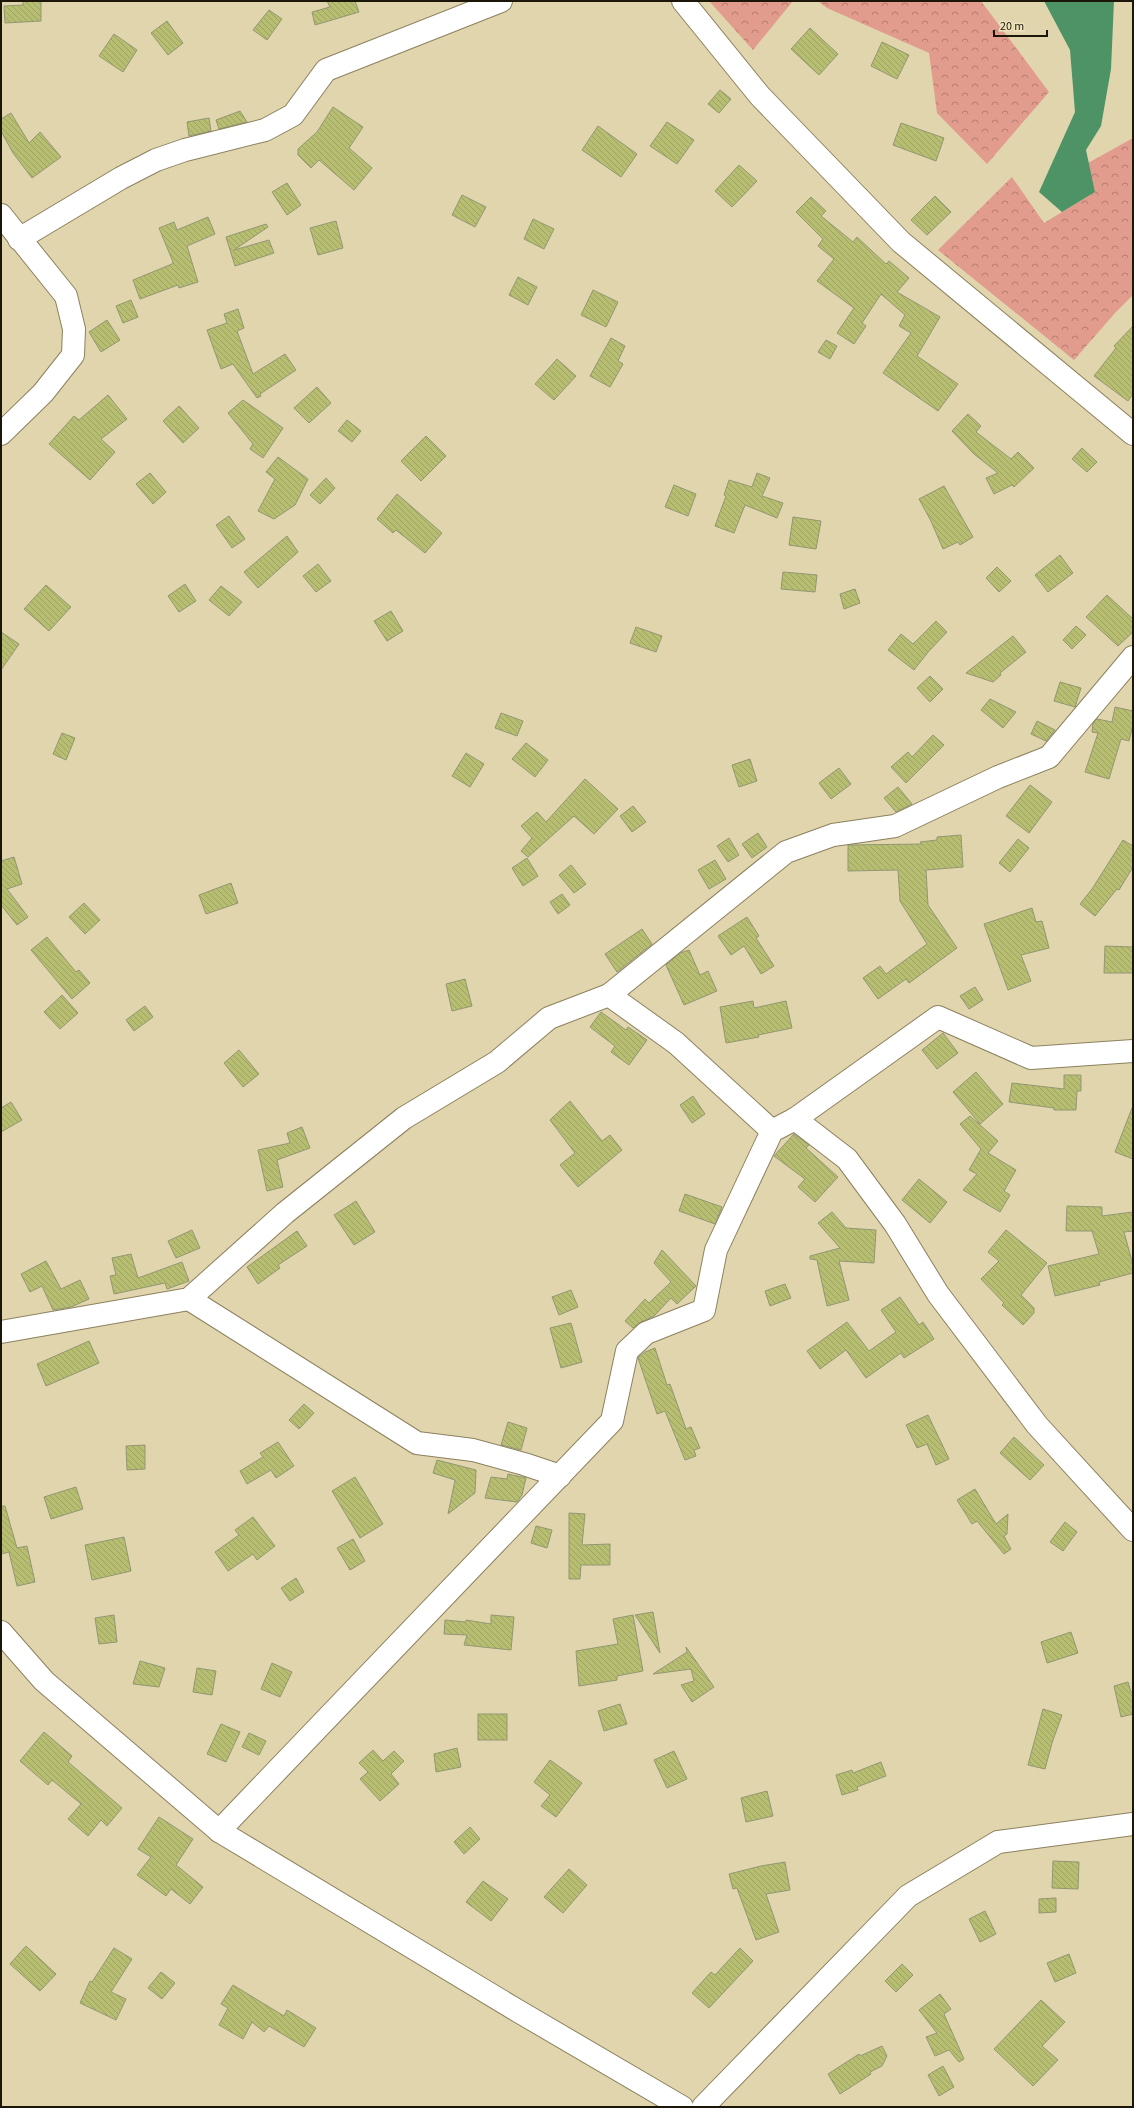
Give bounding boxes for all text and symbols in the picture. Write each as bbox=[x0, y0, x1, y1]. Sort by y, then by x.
scale bar bbox=[994, 12, 1047, 38]
text: 20 m bbox=[1000, 18, 1024, 35]

